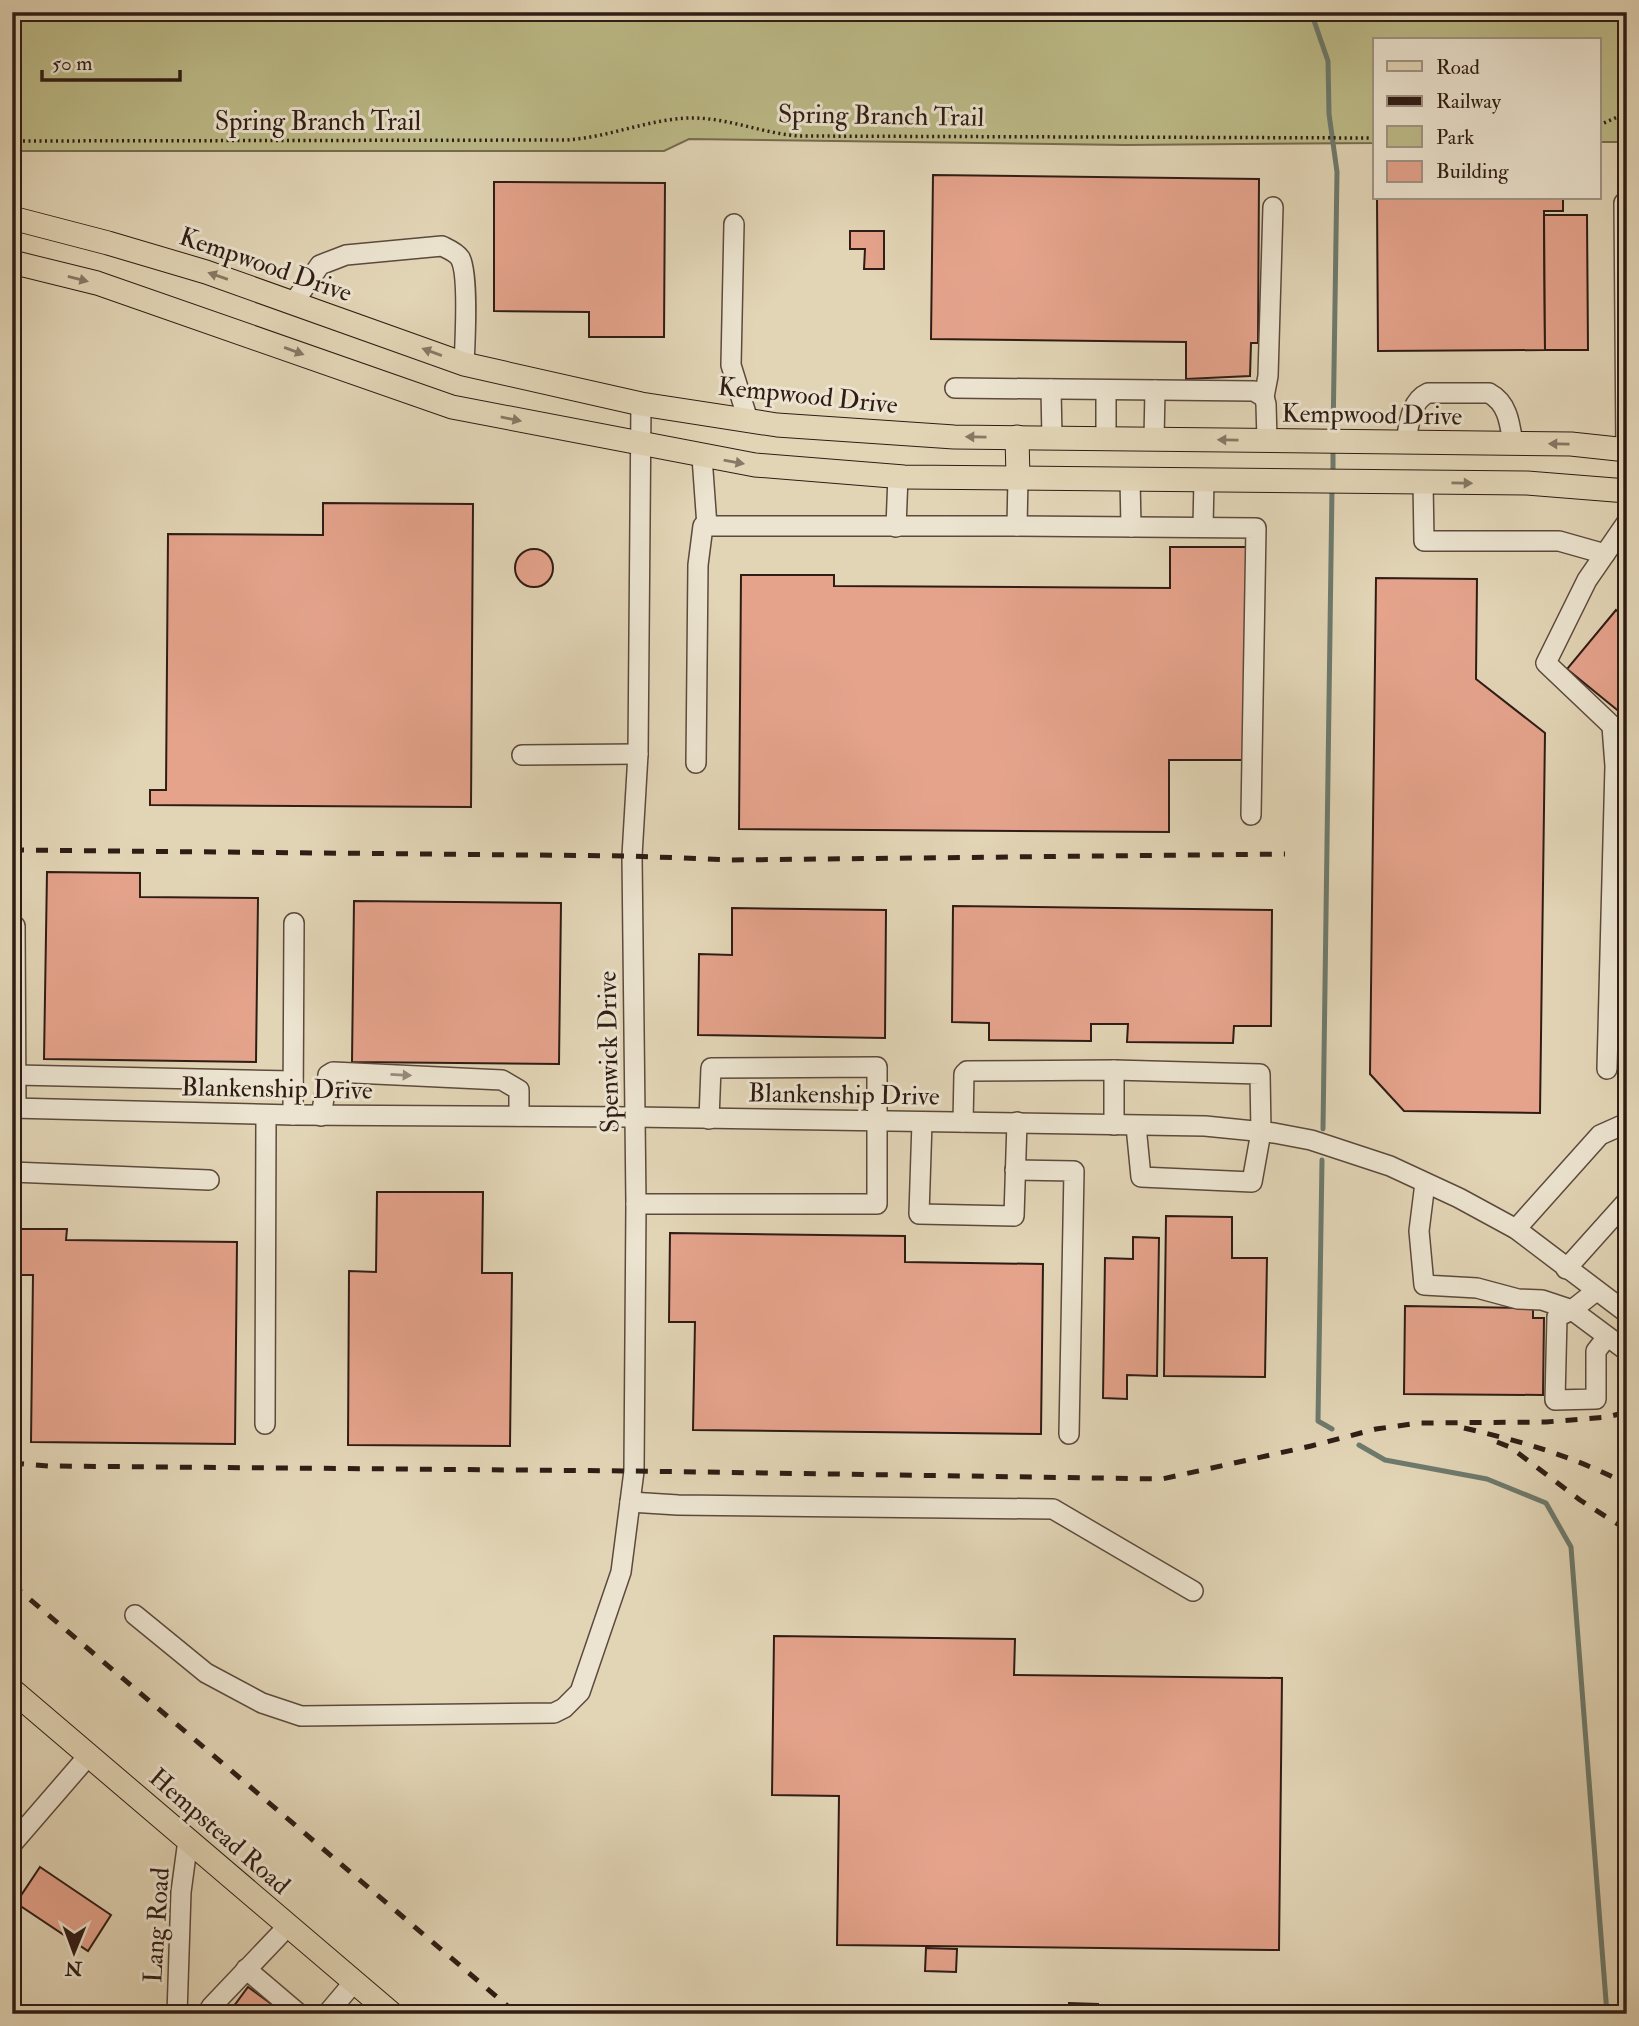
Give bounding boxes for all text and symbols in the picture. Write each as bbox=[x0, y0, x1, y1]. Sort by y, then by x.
scale bar bbox=[42, 38, 180, 82]
legend bbox=[1373, 38, 1600, 200]
text: 50 m bbox=[52, 50, 93, 77]
text: Road bbox=[1436, 54, 1481, 81]
text: Railway bbox=[1436, 88, 1502, 115]
street label: Spring Branch Trail bbox=[777, 98, 985, 135]
street label: Spring Branch Trail bbox=[215, 106, 422, 139]
text: Park bbox=[1436, 124, 1474, 151]
text: Building bbox=[1436, 158, 1509, 185]
street label: Kempwood Drive bbox=[175, 220, 356, 310]
one-way arrow bbox=[207, 270, 228, 281]
one-way arrow bbox=[68, 274, 90, 285]
one-way arrow bbox=[284, 346, 305, 357]
one-way arrow bbox=[421, 346, 442, 357]
street label: Kempwood Drive bbox=[716, 371, 899, 422]
street label: Kempwood Drive bbox=[1281, 397, 1463, 434]
one-way arrow bbox=[500, 414, 522, 425]
one-way arrow bbox=[965, 431, 987, 443]
one-way arrow bbox=[1217, 434, 1239, 446]
one-way arrow bbox=[1548, 438, 1570, 450]
one-way arrow bbox=[723, 457, 745, 468]
one-way arrow bbox=[1452, 477, 1474, 488]
street label: Spenwick Drive bbox=[592, 970, 627, 1133]
one-way arrow bbox=[390, 1070, 412, 1081]
street label: Blankenship Drive bbox=[181, 1071, 373, 1108]
street label: Blankenship Drive bbox=[748, 1077, 940, 1114]
street label: Hempstead Road bbox=[142, 1762, 297, 1903]
street label: Lang Road bbox=[137, 1866, 177, 1984]
north arrow bbox=[38, 1918, 108, 1988]
text: N bbox=[64, 1956, 83, 1980]

